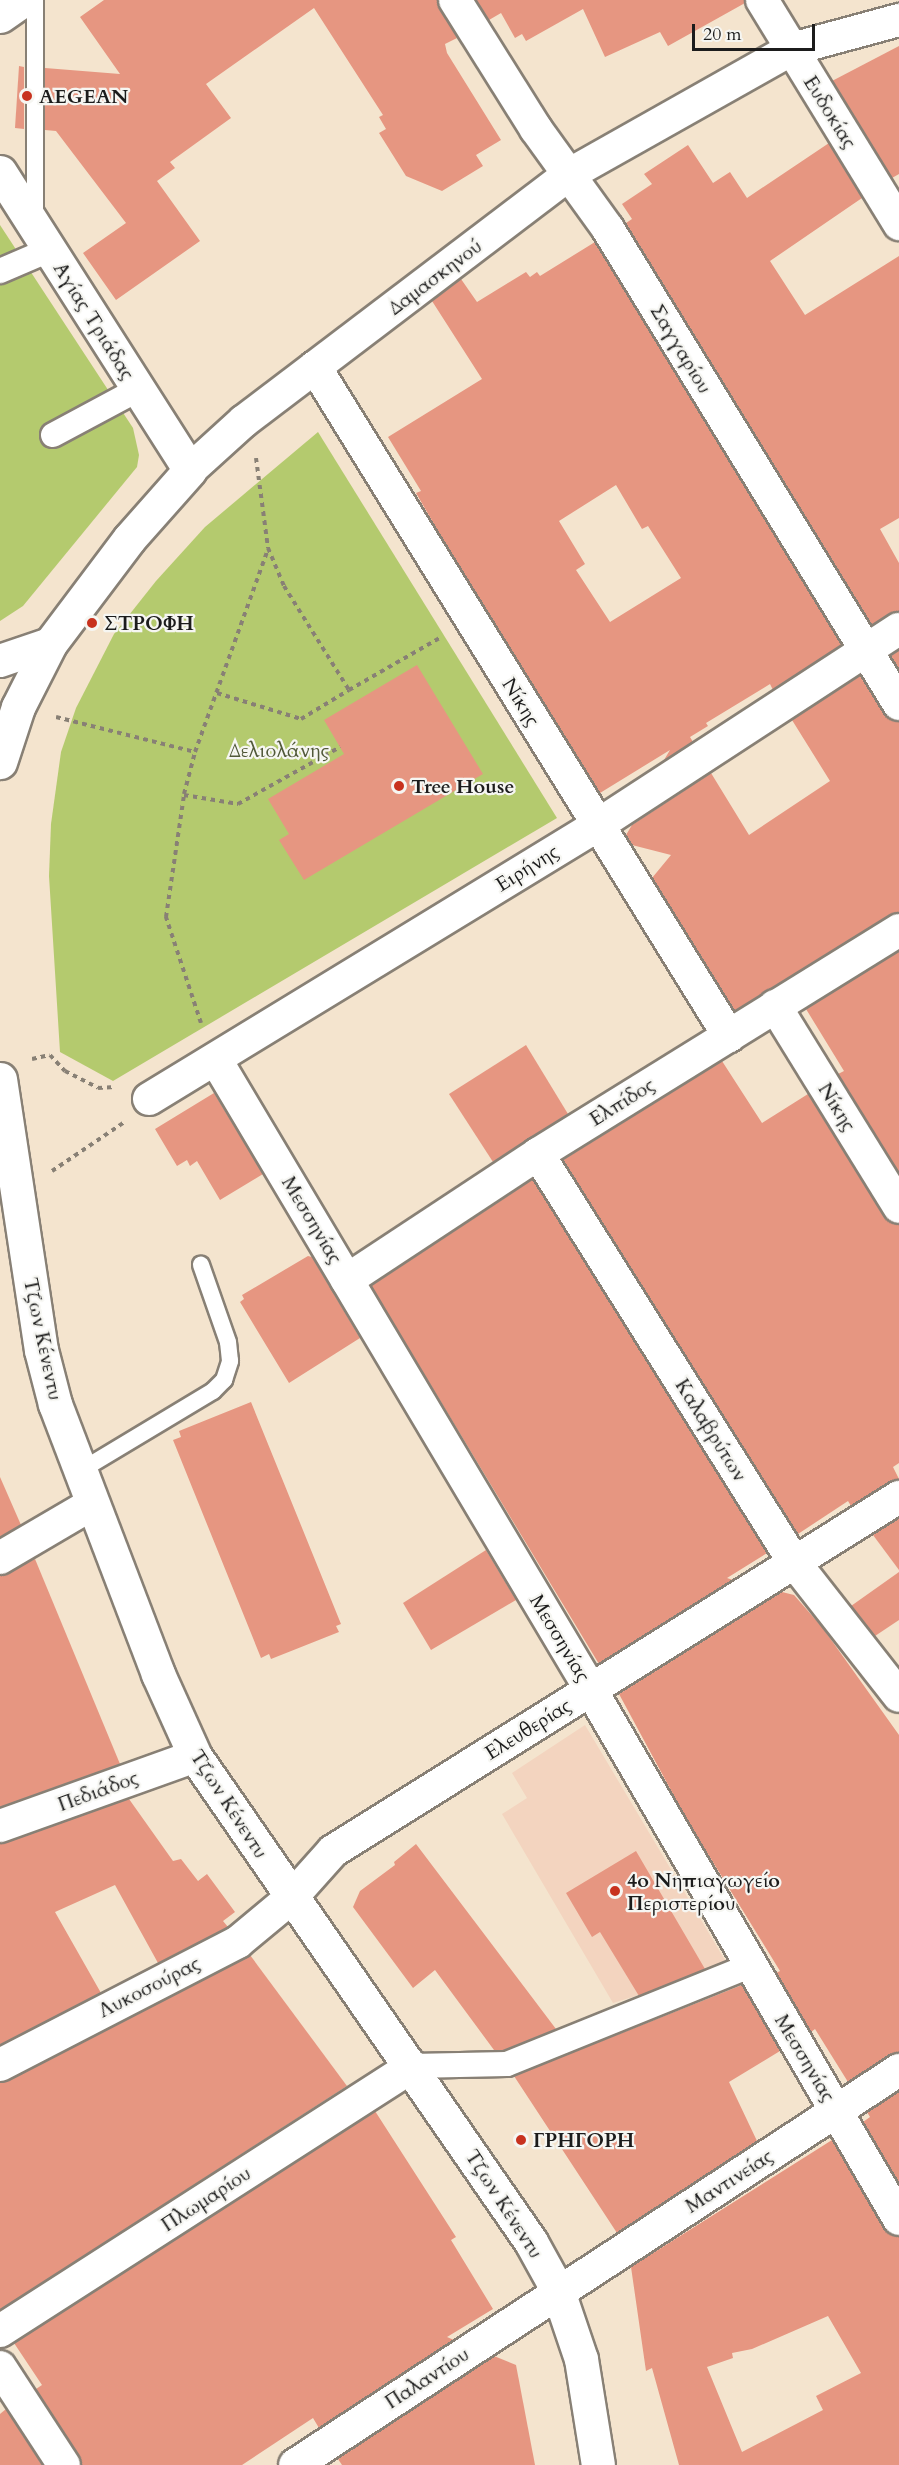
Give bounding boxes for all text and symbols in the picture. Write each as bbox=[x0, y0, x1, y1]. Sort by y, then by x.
scale bar bbox=[695, 12, 818, 50]
text: 20 m bbox=[703, 22, 742, 47]
street label: Ευδοκίας bbox=[798, 71, 862, 153]
place label: AEGEAN bbox=[39, 84, 128, 108]
marker: AEGEAN bbox=[20, 89, 34, 103]
street label: Δαμασκηνού bbox=[383, 234, 487, 320]
street label: Αγίας Τριάδας bbox=[48, 258, 140, 384]
street label: Σαγγαρίου bbox=[645, 300, 717, 398]
place label: ΣΤΡΟΦΗ bbox=[104, 611, 194, 635]
marker: ΣΤΡΟΦΗ bbox=[85, 616, 99, 630]
street label: Νίκης bbox=[497, 673, 545, 731]
park label: Δελιολάνης bbox=[229, 738, 329, 762]
place label: Tree House bbox=[411, 774, 514, 798]
marker: Tree House bbox=[392, 779, 406, 793]
street label: Ειρήνης bbox=[491, 839, 563, 897]
street label: Ελπίδος bbox=[585, 1073, 659, 1131]
street label: Νίκης bbox=[813, 1078, 861, 1136]
street label: Μεσσηνίας bbox=[277, 1172, 347, 1268]
street label: Τζων Κένεντυ bbox=[18, 1276, 68, 1402]
street label: Καλαβρύτων bbox=[670, 1374, 752, 1486]
street label: Μεσσηνίας bbox=[525, 1590, 595, 1686]
street label: Ελευθερίας bbox=[481, 1693, 575, 1765]
street label: Τζων Κένεντυ bbox=[185, 1745, 273, 1863]
street label: Πεδιάδος bbox=[55, 1765, 141, 1817]
place label: 4ο Νηπιαγωγείο Περιστερίου bbox=[627, 1868, 780, 1915]
marker: 4ο Νηπιαγωγείο Περιστερίου bbox=[608, 1884, 622, 1898]
street label: Λυκοσούρας bbox=[94, 1951, 204, 2023]
street label: Μεσσηνίας bbox=[770, 2010, 840, 2106]
place label: ΓΡΗΓΟΡΗ bbox=[533, 2128, 634, 2152]
marker: ΓΡΗΓΟΡΗ bbox=[514, 2133, 528, 2147]
street label: Μαντινείας bbox=[681, 2144, 777, 2218]
street label: Τζων Κένεντυ bbox=[460, 2145, 548, 2263]
street label: Πλωμαρίου bbox=[157, 2161, 255, 2237]
street label: Παλαντίου bbox=[380, 2342, 474, 2414]

